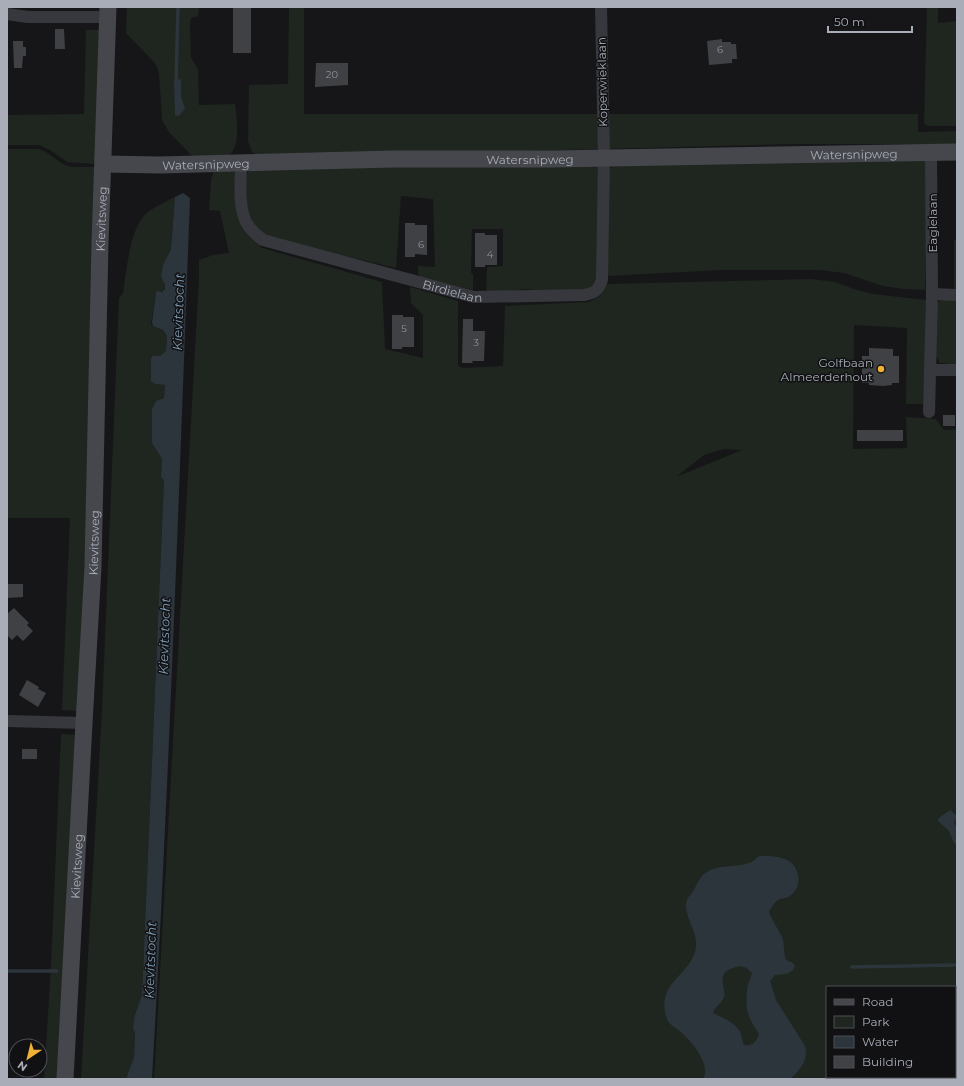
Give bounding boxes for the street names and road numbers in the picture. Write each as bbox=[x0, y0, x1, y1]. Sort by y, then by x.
street label: Koperwieklaan bbox=[594, 37, 610, 127]
street label: Watersnipweg bbox=[810, 146, 898, 162]
street label: Watersnipweg bbox=[486, 151, 574, 167]
street label: Watersnipweg bbox=[162, 155, 250, 172]
street label: Kievitsweg bbox=[92, 186, 109, 252]
street label: Eaglelaan bbox=[925, 193, 940, 253]
street label: Birdielaan bbox=[421, 276, 483, 304]
street label: Kievitsweg bbox=[85, 510, 102, 576]
street label: Kievitsweg bbox=[67, 833, 86, 899]

